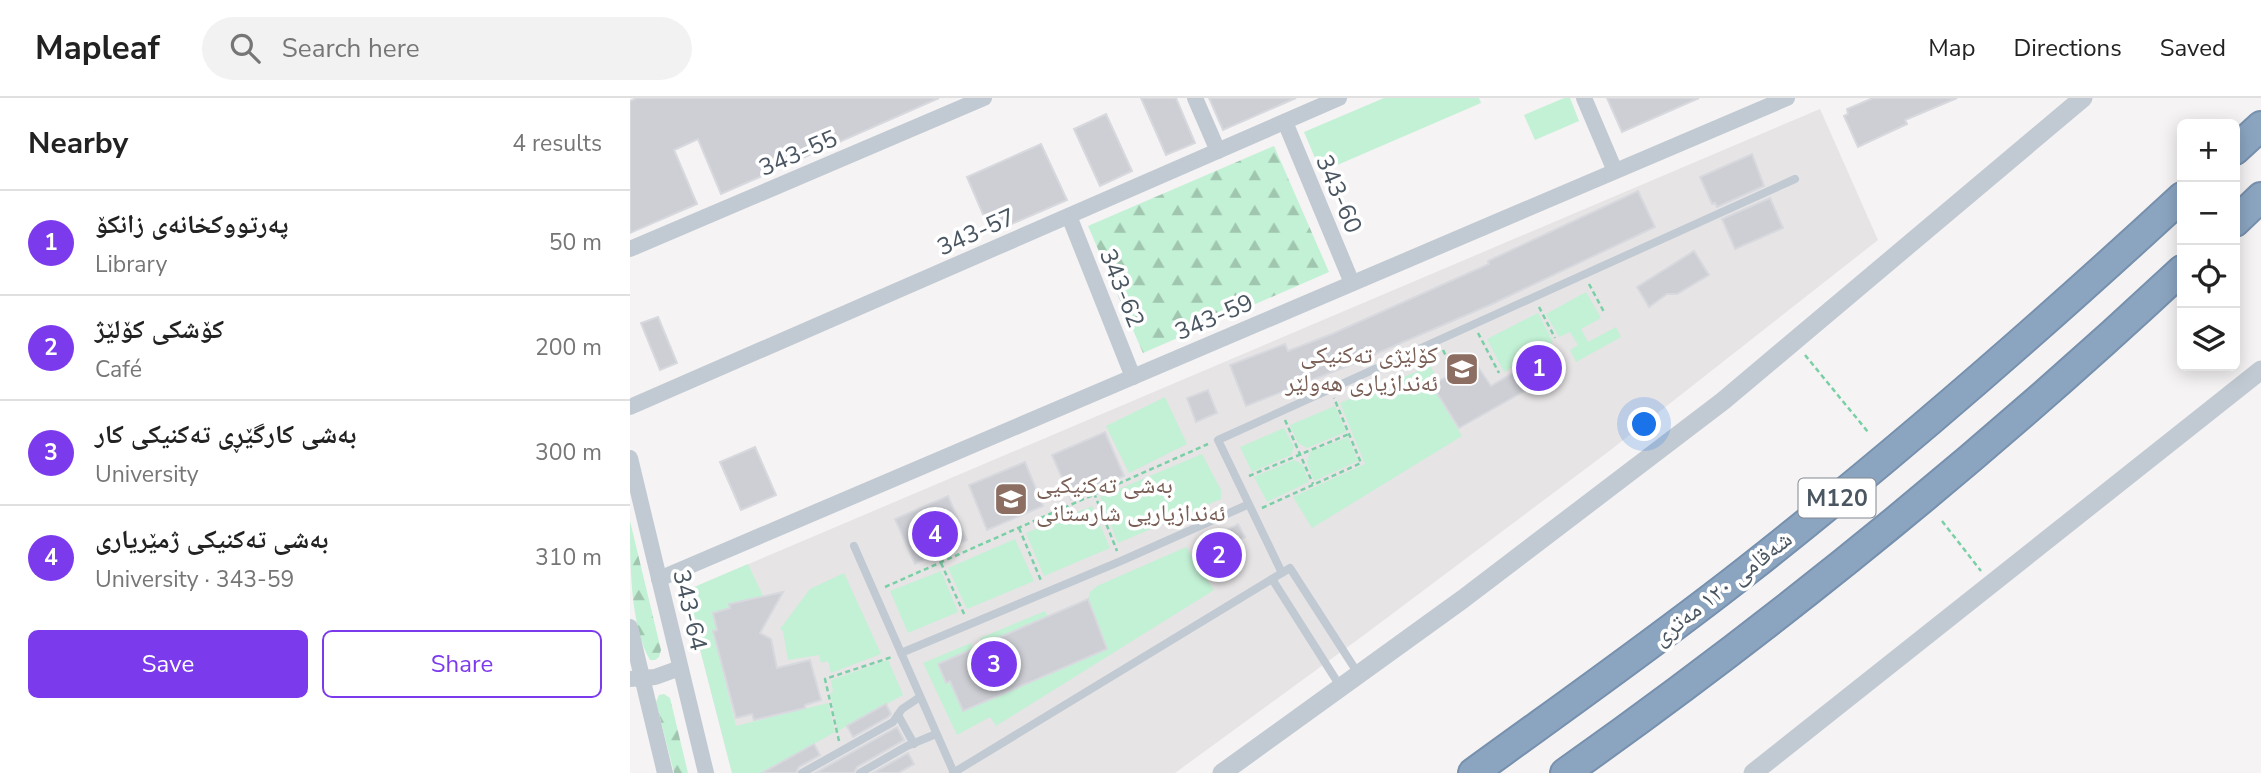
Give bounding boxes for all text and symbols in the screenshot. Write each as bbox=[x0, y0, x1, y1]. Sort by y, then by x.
search box bbox=[202, 17, 692, 80]
text: Mapleaf bbox=[35, 26, 160, 71]
icon: search bbox=[226, 29, 264, 67]
text: Search here bbox=[282, 31, 420, 66]
text: Map bbox=[1928, 32, 1975, 64]
text: Directions bbox=[2013, 32, 2122, 64]
text: Saved bbox=[2160, 32, 2226, 64]
map controls bbox=[2177, 119, 2240, 371]
button: + bbox=[2177, 119, 2240, 182]
street label: 343-55 bbox=[754, 122, 842, 184]
text: Nearby bbox=[28, 123, 128, 164]
text: 4 results bbox=[512, 128, 602, 159]
street label: 343-60 bbox=[1308, 150, 1370, 238]
button: − bbox=[2177, 182, 2240, 245]
street label: 343-57 bbox=[932, 201, 1020, 263]
text: پەرتووکخانەی زانکۆ bbox=[95, 207, 288, 242]
text: 1 bbox=[44, 227, 58, 258]
text: 50 m bbox=[549, 227, 602, 258]
street label: 343-62 bbox=[1092, 244, 1152, 332]
button: locate bbox=[2177, 245, 2240, 308]
text: Library bbox=[95, 249, 167, 280]
street label: 343-59 bbox=[1170, 286, 1258, 348]
button: layers bbox=[2177, 308, 2240, 371]
text: کۆشکی کۆلێژ bbox=[95, 312, 224, 347]
text: 2 bbox=[44, 332, 58, 363]
text: 200 m bbox=[535, 332, 602, 363]
place label: کۆلێژی تەکنیکی ئەندازیاری هەولێر bbox=[1284, 339, 1438, 399]
pin: 1 bbox=[1516, 342, 1562, 394]
school or university icon: کۆلێژی تەکنیکی ئەندازیاری هەولێر bbox=[1443, 350, 1481, 388]
text: Café bbox=[95, 354, 142, 385]
your location bbox=[1627, 407, 1661, 441]
text: بەشی کارگێڕی تەکنیکی کار bbox=[95, 417, 356, 452]
text: 3 bbox=[44, 437, 58, 468]
text: 300 m bbox=[535, 437, 602, 468]
text: University bbox=[95, 459, 199, 490]
place label: بەشی تەکنیکیی ئەندازیاریی شارستانی bbox=[1036, 469, 1226, 529]
road number: M120 bbox=[1798, 478, 1876, 518]
school or university icon: بەشی تەکنیکیی ئەندازیاریی شارستانی bbox=[992, 480, 1030, 518]
pin: 4 bbox=[912, 508, 958, 560]
text: بەشی تەکنیکی ژمێریاری bbox=[95, 522, 329, 557]
street label: شەقامی ١٢٠ مەتری bbox=[1645, 523, 1799, 653]
pin: 2 bbox=[1196, 529, 1242, 581]
text: 4 bbox=[44, 542, 58, 573]
text: 310 m bbox=[535, 542, 602, 573]
text: University · 343-59 bbox=[95, 564, 294, 595]
street label: 343-64 bbox=[665, 566, 715, 654]
button: Save bbox=[28, 630, 308, 698]
button: Share bbox=[322, 630, 602, 698]
pin: 3 bbox=[971, 638, 1017, 690]

